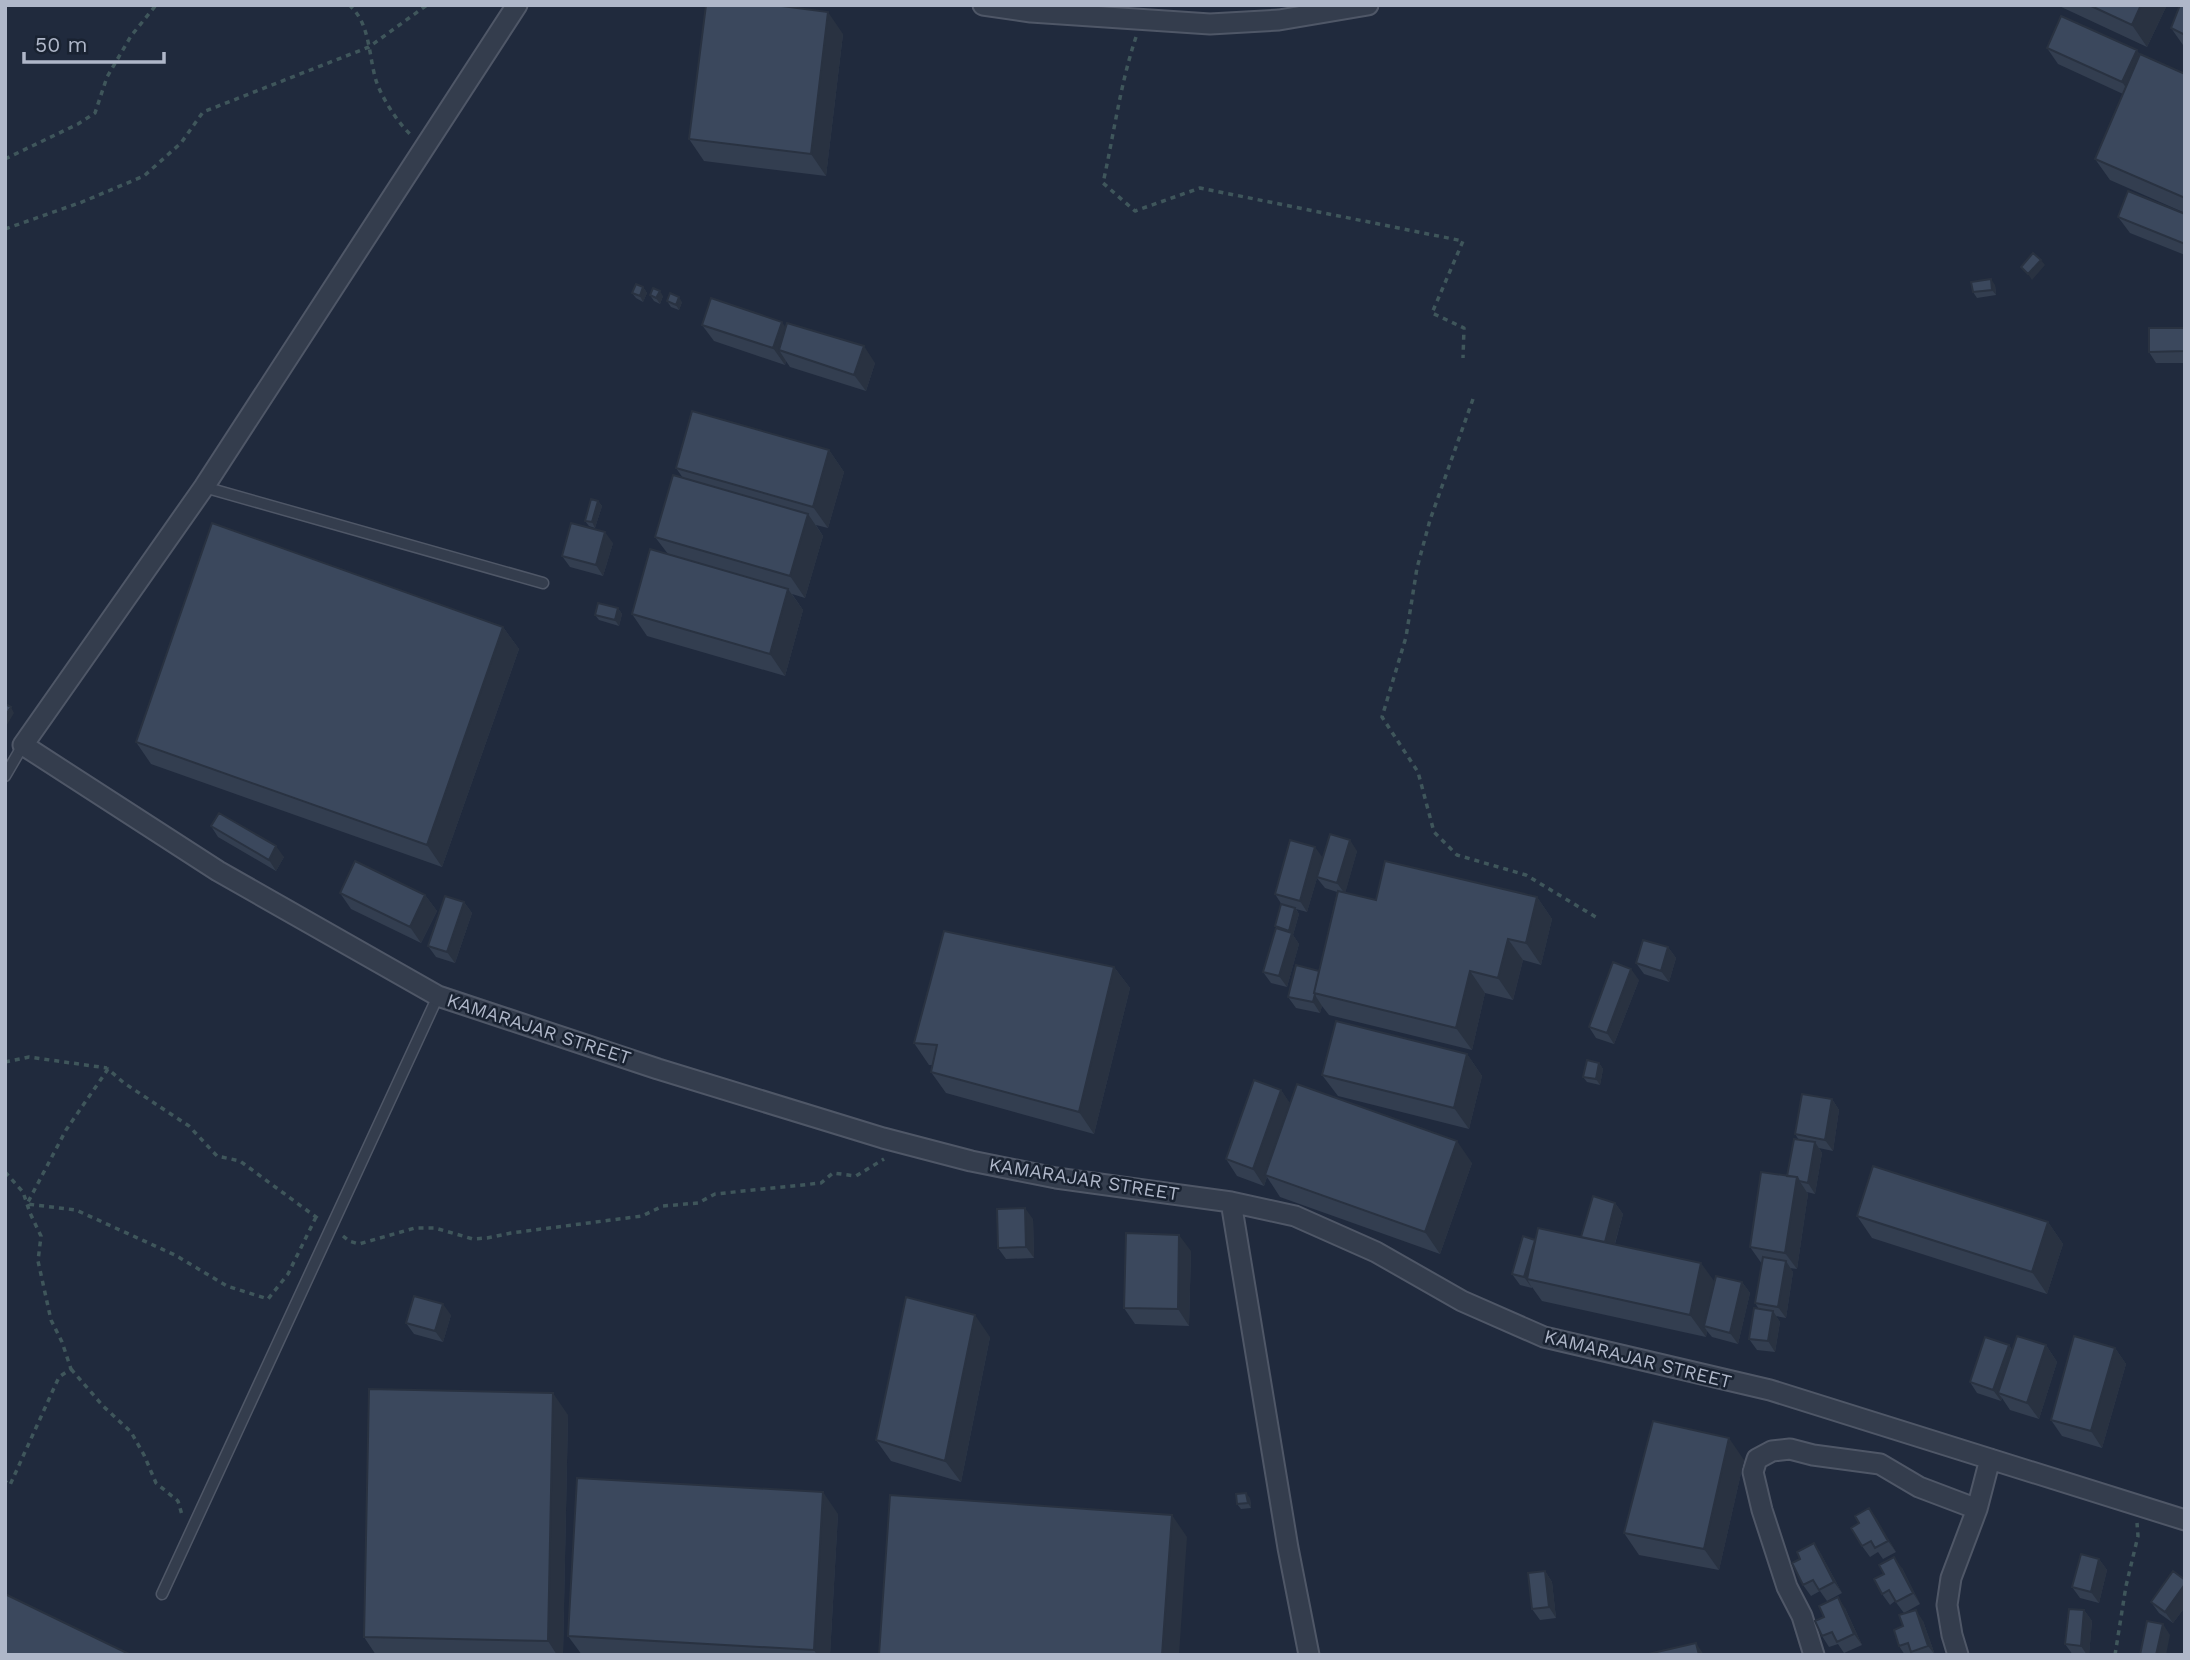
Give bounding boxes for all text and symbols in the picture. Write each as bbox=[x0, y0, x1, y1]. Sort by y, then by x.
scale bar bbox=[24, 21, 164, 65]
text: 50 m bbox=[35, 32, 87, 57]
street label: KAMARAJAR STREET bbox=[444, 988, 634, 1070]
street label: KAMARAJAR STREET bbox=[987, 1153, 1181, 1205]
street label: KAMARAJAR STREET bbox=[1542, 1325, 1734, 1393]

